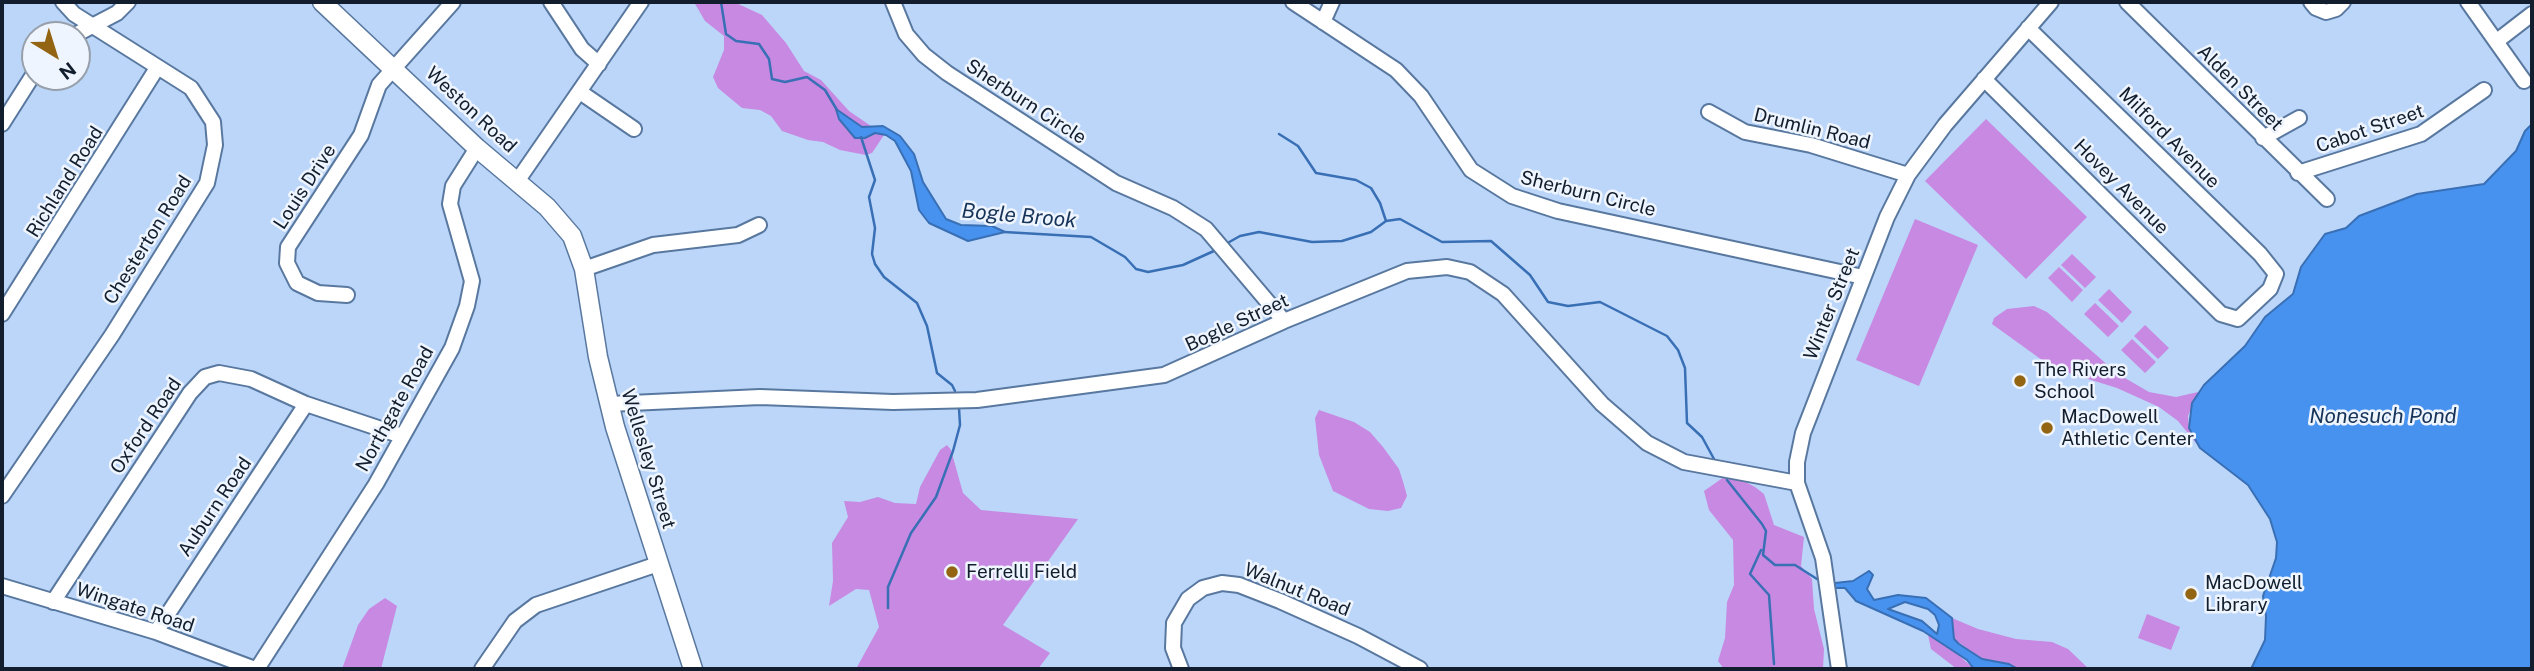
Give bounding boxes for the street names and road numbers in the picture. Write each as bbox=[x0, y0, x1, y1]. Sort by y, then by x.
street label: Alden Street bbox=[2192, 40, 2288, 136]
street label: Sherburn Circle bbox=[962, 55, 1090, 149]
street label: Weston Road bbox=[421, 62, 521, 158]
street label: Milford Avenue bbox=[2114, 83, 2224, 193]
street label: Cabot Street bbox=[2313, 100, 2427, 158]
street label: Drumlin Road bbox=[1751, 104, 1873, 154]
street label: Richland Road bbox=[22, 122, 108, 242]
street label: Hovey Avenue bbox=[2069, 135, 2173, 239]
street label: Louis Drive bbox=[269, 140, 341, 234]
street label: Sherburn Circle bbox=[1518, 166, 1658, 222]
street label: Chesterton Road bbox=[99, 171, 197, 309]
street label: Winter Street bbox=[1799, 245, 1865, 363]
street label: Bogle Street bbox=[1182, 289, 1292, 357]
street label: Northgate Road bbox=[351, 342, 439, 476]
street label: Oxford Road bbox=[106, 374, 186, 478]
street label: Wellesley Street bbox=[616, 386, 680, 532]
street label: Auburn Road bbox=[173, 453, 257, 561]
street label: Walnut Road bbox=[1241, 558, 1353, 622]
street label: Wingate Road bbox=[73, 578, 197, 638]

